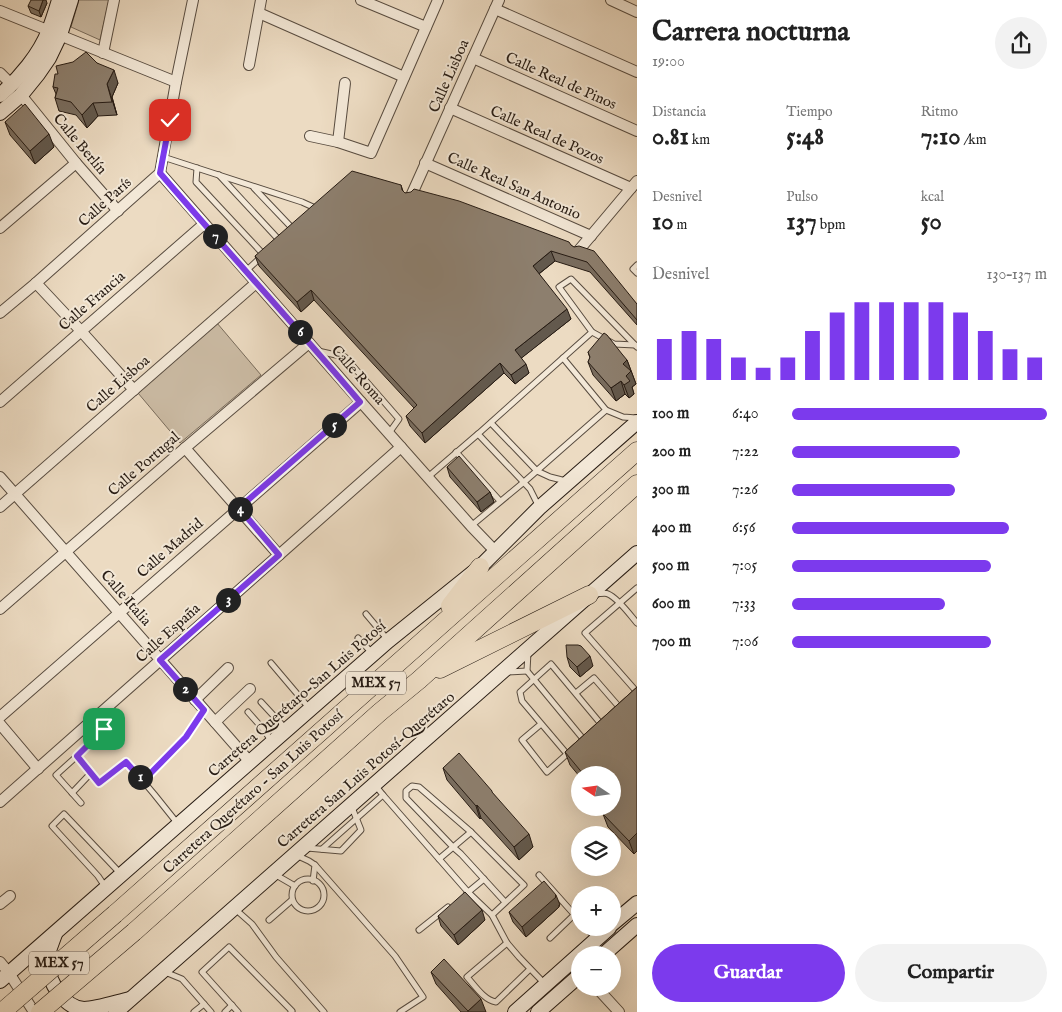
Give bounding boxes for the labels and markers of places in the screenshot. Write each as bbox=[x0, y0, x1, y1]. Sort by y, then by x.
pin bbox=[149, 99, 191, 141]
pin: 7 bbox=[202, 224, 228, 248]
pin: 6 bbox=[288, 320, 312, 344]
pin: 5 bbox=[322, 412, 346, 438]
pin: 4 bbox=[228, 496, 252, 522]
pin: 3 bbox=[216, 588, 240, 612]
pin: 2 bbox=[172, 676, 198, 702]
pin bbox=[83, 708, 125, 750]
pin: 1 bbox=[128, 764, 152, 790]

